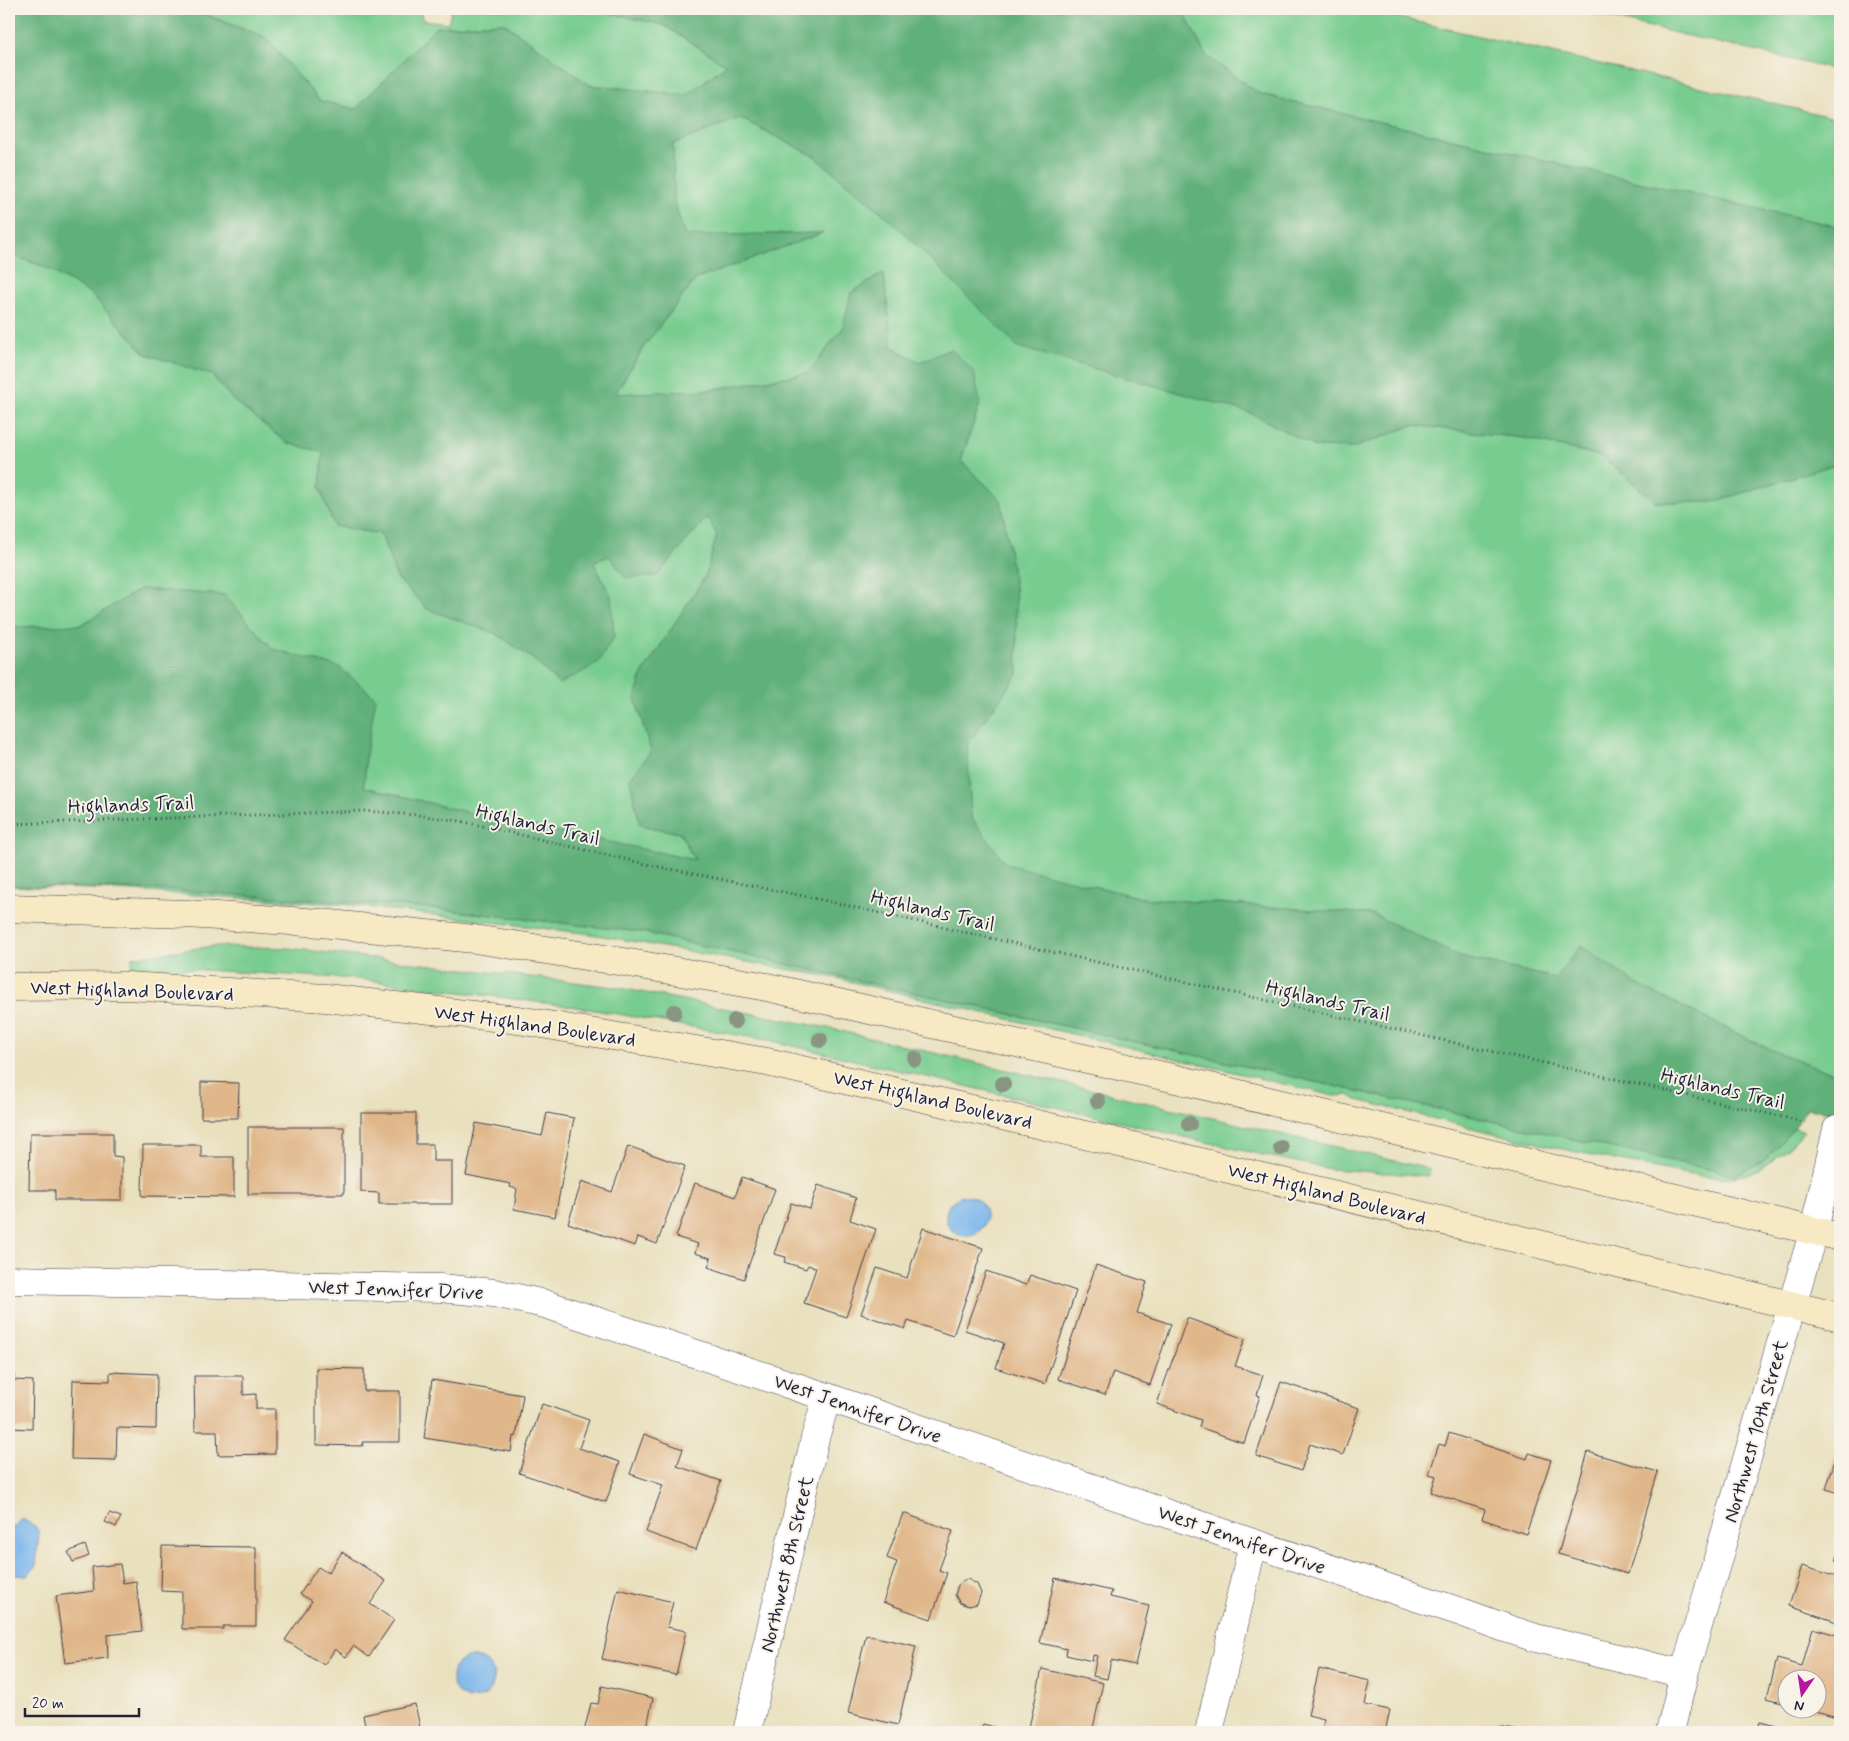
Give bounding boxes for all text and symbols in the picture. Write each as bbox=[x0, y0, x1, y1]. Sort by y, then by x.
street label: Highlands Trail bbox=[67, 790, 195, 823]
street label: Highlands Trail bbox=[472, 798, 602, 855]
street label: Highlands Trail bbox=[867, 884, 997, 941]
street label: West Highland Boulevard bbox=[30, 974, 234, 1011]
street label: Highlands Trail bbox=[1262, 974, 1392, 1031]
street label: West Highland Boulevard bbox=[432, 999, 637, 1056]
street label: Highlands Trail bbox=[1657, 1062, 1787, 1119]
street label: West Highland Boulevard bbox=[830, 1064, 1035, 1138]
street label: West Highland Boulevard bbox=[1224, 1157, 1429, 1234]
street label: West Jennifer Drive bbox=[308, 1274, 484, 1307]
street label: Northwest 10th Street bbox=[1717, 1337, 1796, 1526]
street label: West Jennifer Drive bbox=[770, 1368, 945, 1451]
street label: Northwest 8th Street bbox=[754, 1473, 821, 1655]
street label: West Jennifer Drive bbox=[1154, 1499, 1329, 1582]
north arrow bbox=[1776, 1668, 1826, 1718]
scale bar bbox=[25, 1686, 139, 1718]
text: 20 m bbox=[32, 1694, 64, 1714]
text: N bbox=[1793, 1696, 1806, 1716]

